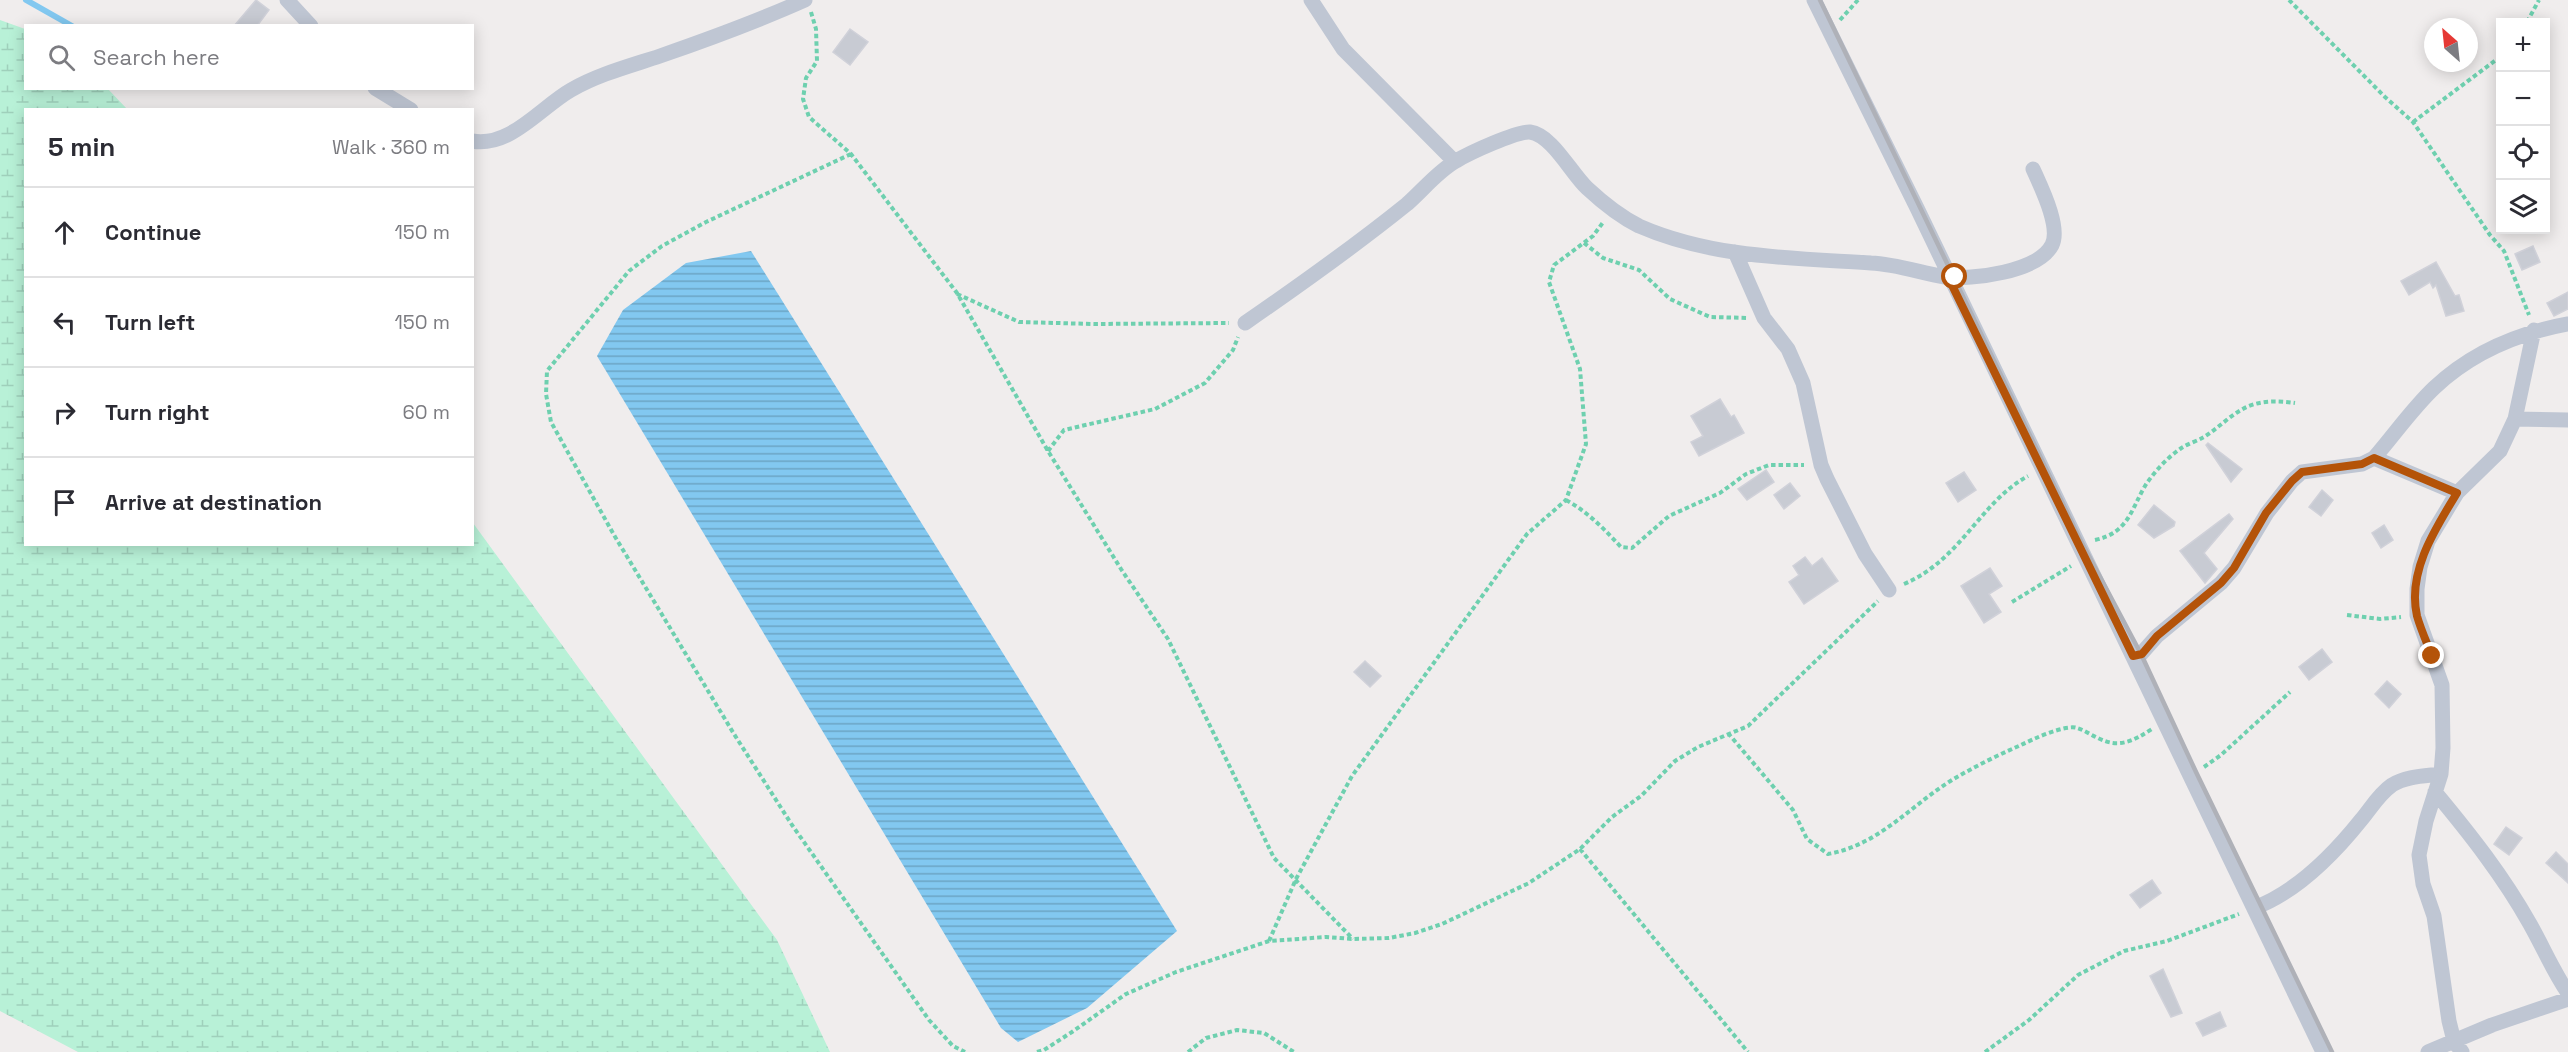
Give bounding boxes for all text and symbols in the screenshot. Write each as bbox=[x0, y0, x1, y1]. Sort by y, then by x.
north arrow bbox=[2424, 18, 2478, 72]
map controls bbox=[2496, 18, 2550, 234]
button: + bbox=[2496, 18, 2550, 72]
search box bbox=[24, 24, 474, 90]
icon: search bbox=[45, 41, 78, 74]
text: Search here bbox=[93, 43, 220, 71]
button: − bbox=[2496, 72, 2550, 126]
button: locate bbox=[2496, 126, 2550, 180]
text: 5 min bbox=[48, 130, 115, 164]
text: Walk · 360 m bbox=[332, 134, 450, 160]
button: layers bbox=[2496, 180, 2550, 234]
icon: ahead bbox=[48, 216, 81, 249]
text: Continue bbox=[105, 218, 201, 246]
text: 150 m bbox=[395, 219, 450, 245]
route start bbox=[1941, 263, 1967, 289]
icon: left bbox=[48, 306, 81, 339]
text: Turn left bbox=[105, 308, 195, 336]
text: 150 m bbox=[395, 309, 450, 335]
icon: right bbox=[48, 396, 81, 429]
text: Turn right bbox=[105, 398, 210, 426]
text: 60 m bbox=[403, 399, 450, 425]
icon: arrive bbox=[48, 486, 81, 519]
text: Arrive at destination bbox=[105, 488, 322, 516]
route end bbox=[2418, 642, 2444, 668]

